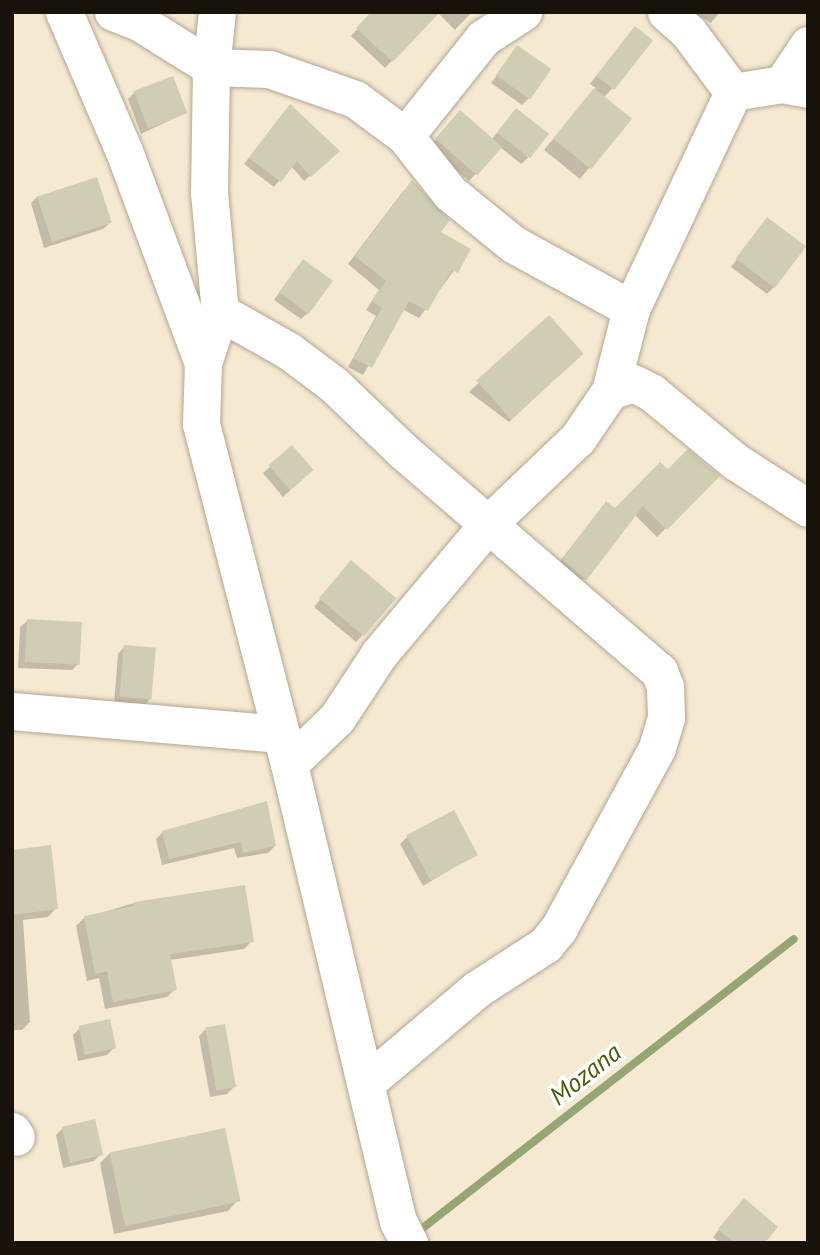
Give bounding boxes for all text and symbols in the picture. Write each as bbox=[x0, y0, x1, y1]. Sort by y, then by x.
water label: Mozana bbox=[543, 1036, 627, 1112]

